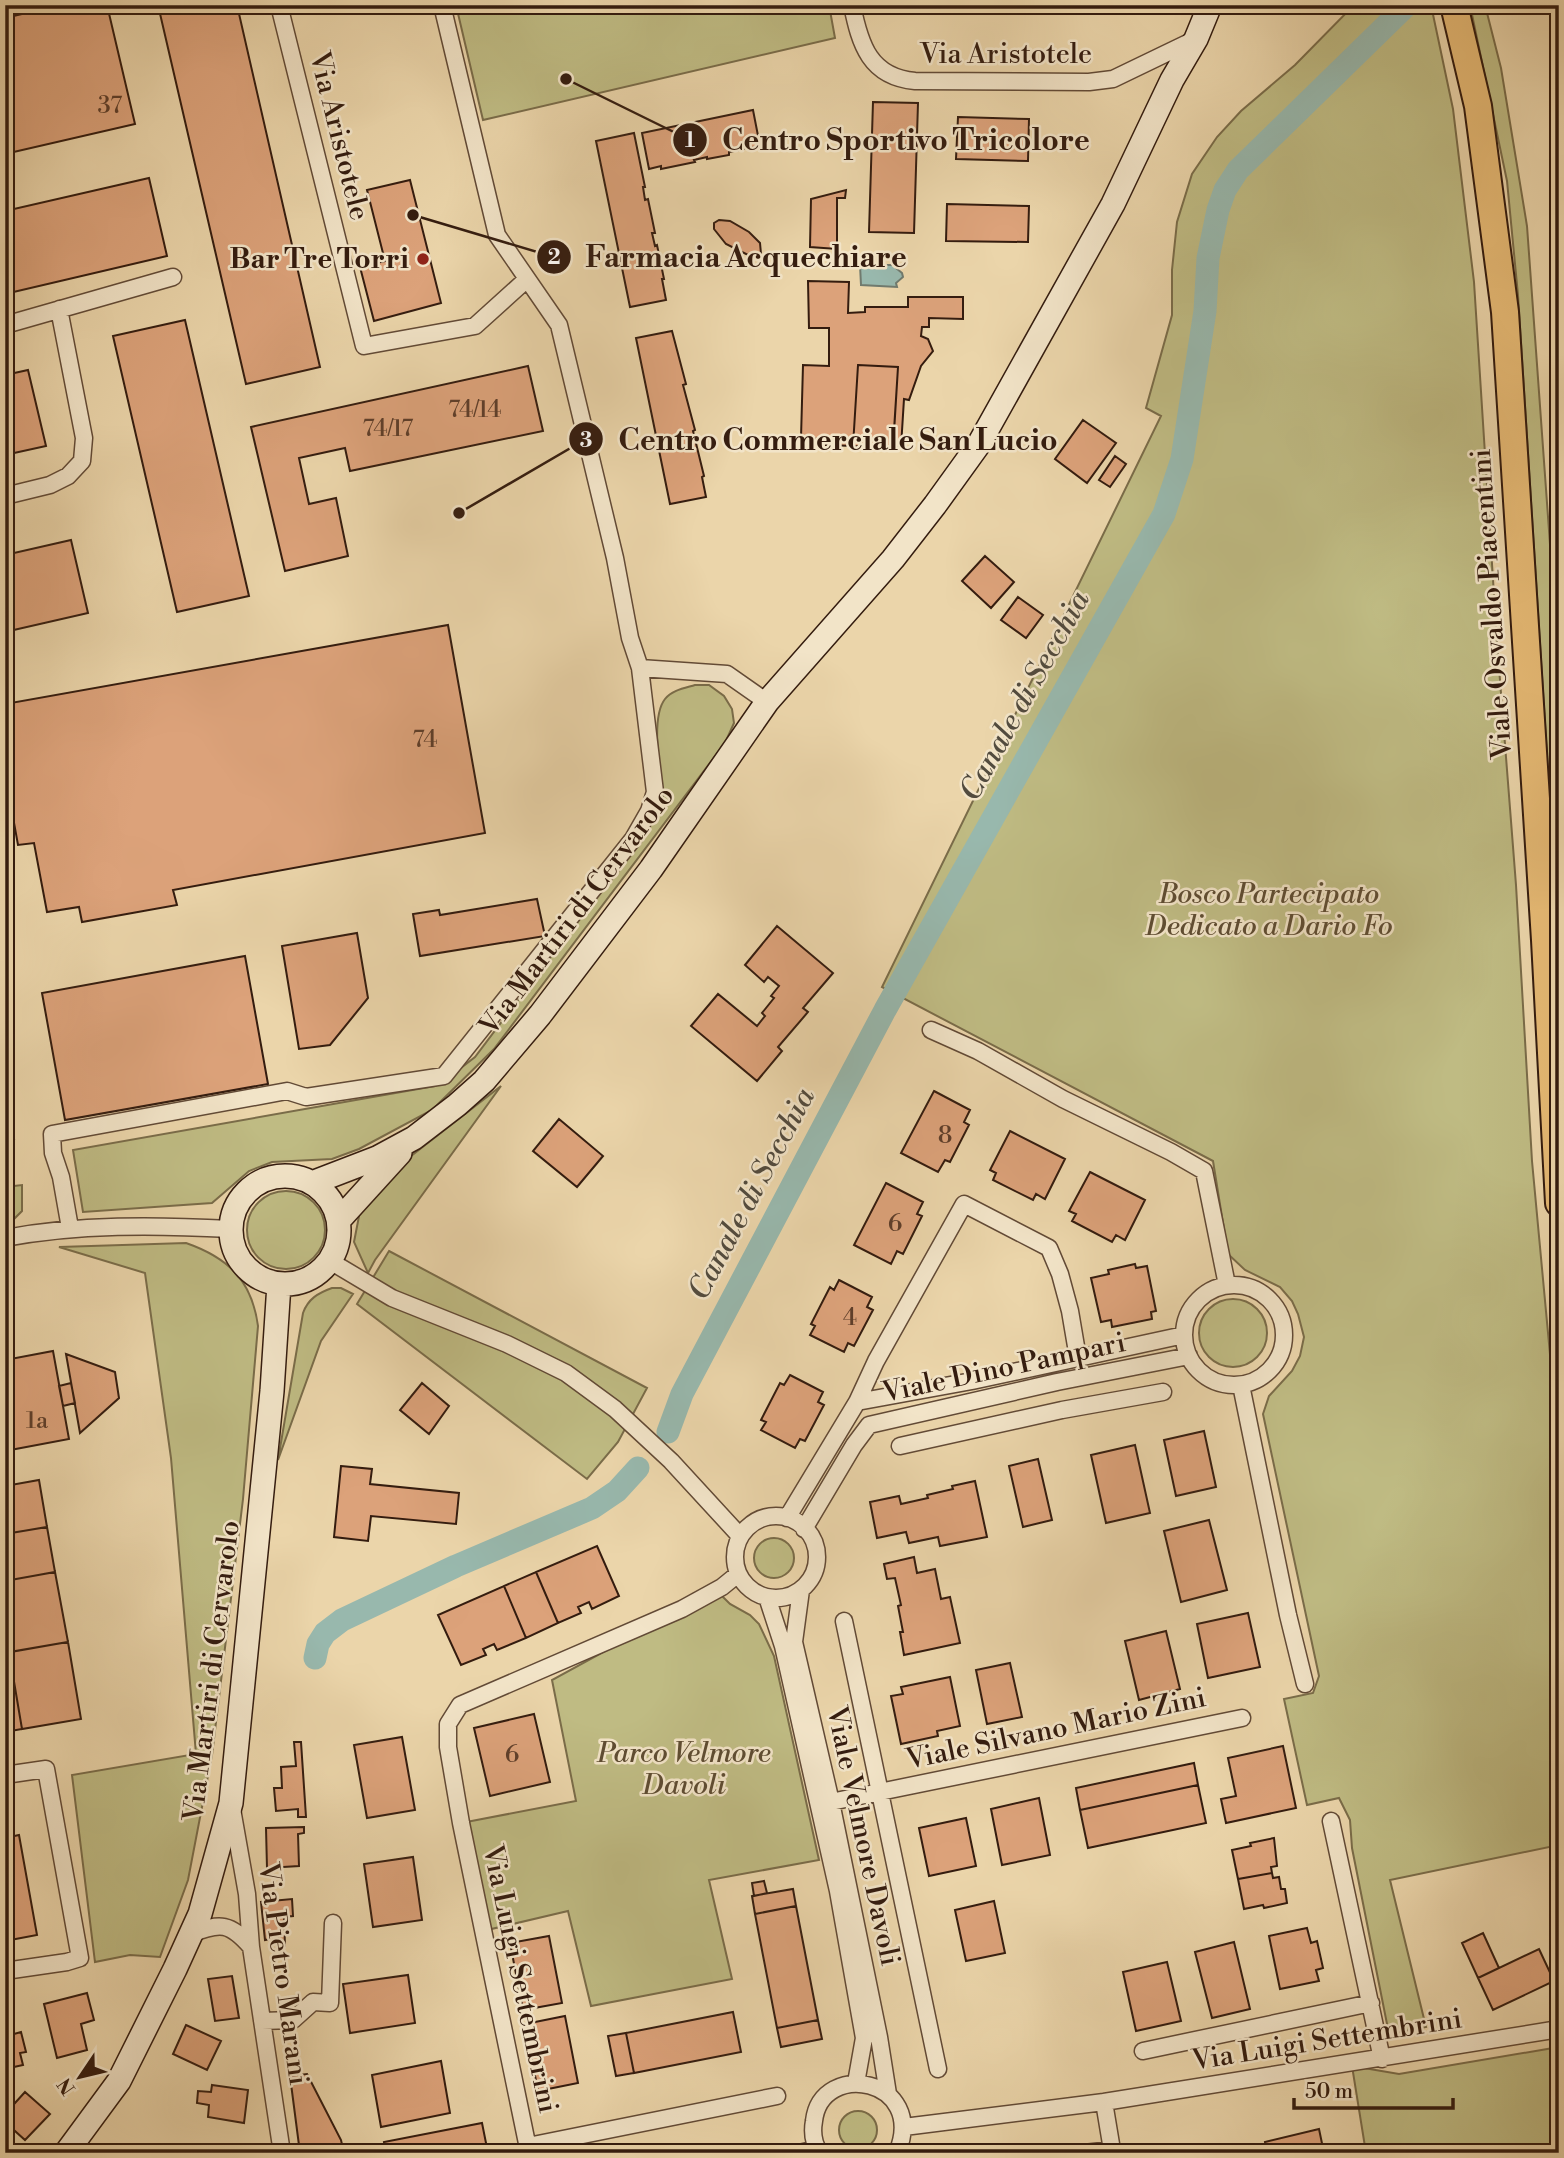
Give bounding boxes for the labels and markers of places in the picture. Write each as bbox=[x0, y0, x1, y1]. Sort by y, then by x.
callout: Centro Sportivo Tricolore bbox=[673, 114, 1104, 165]
callout: Farmacia Acquechiare bbox=[536, 231, 921, 282]
place label: Bar Tre Torri bbox=[230, 242, 409, 277]
marker: Bar Tre Torri bbox=[415, 251, 431, 267]
callout: Centro Commerciale San Lucio bbox=[569, 414, 1071, 465]

